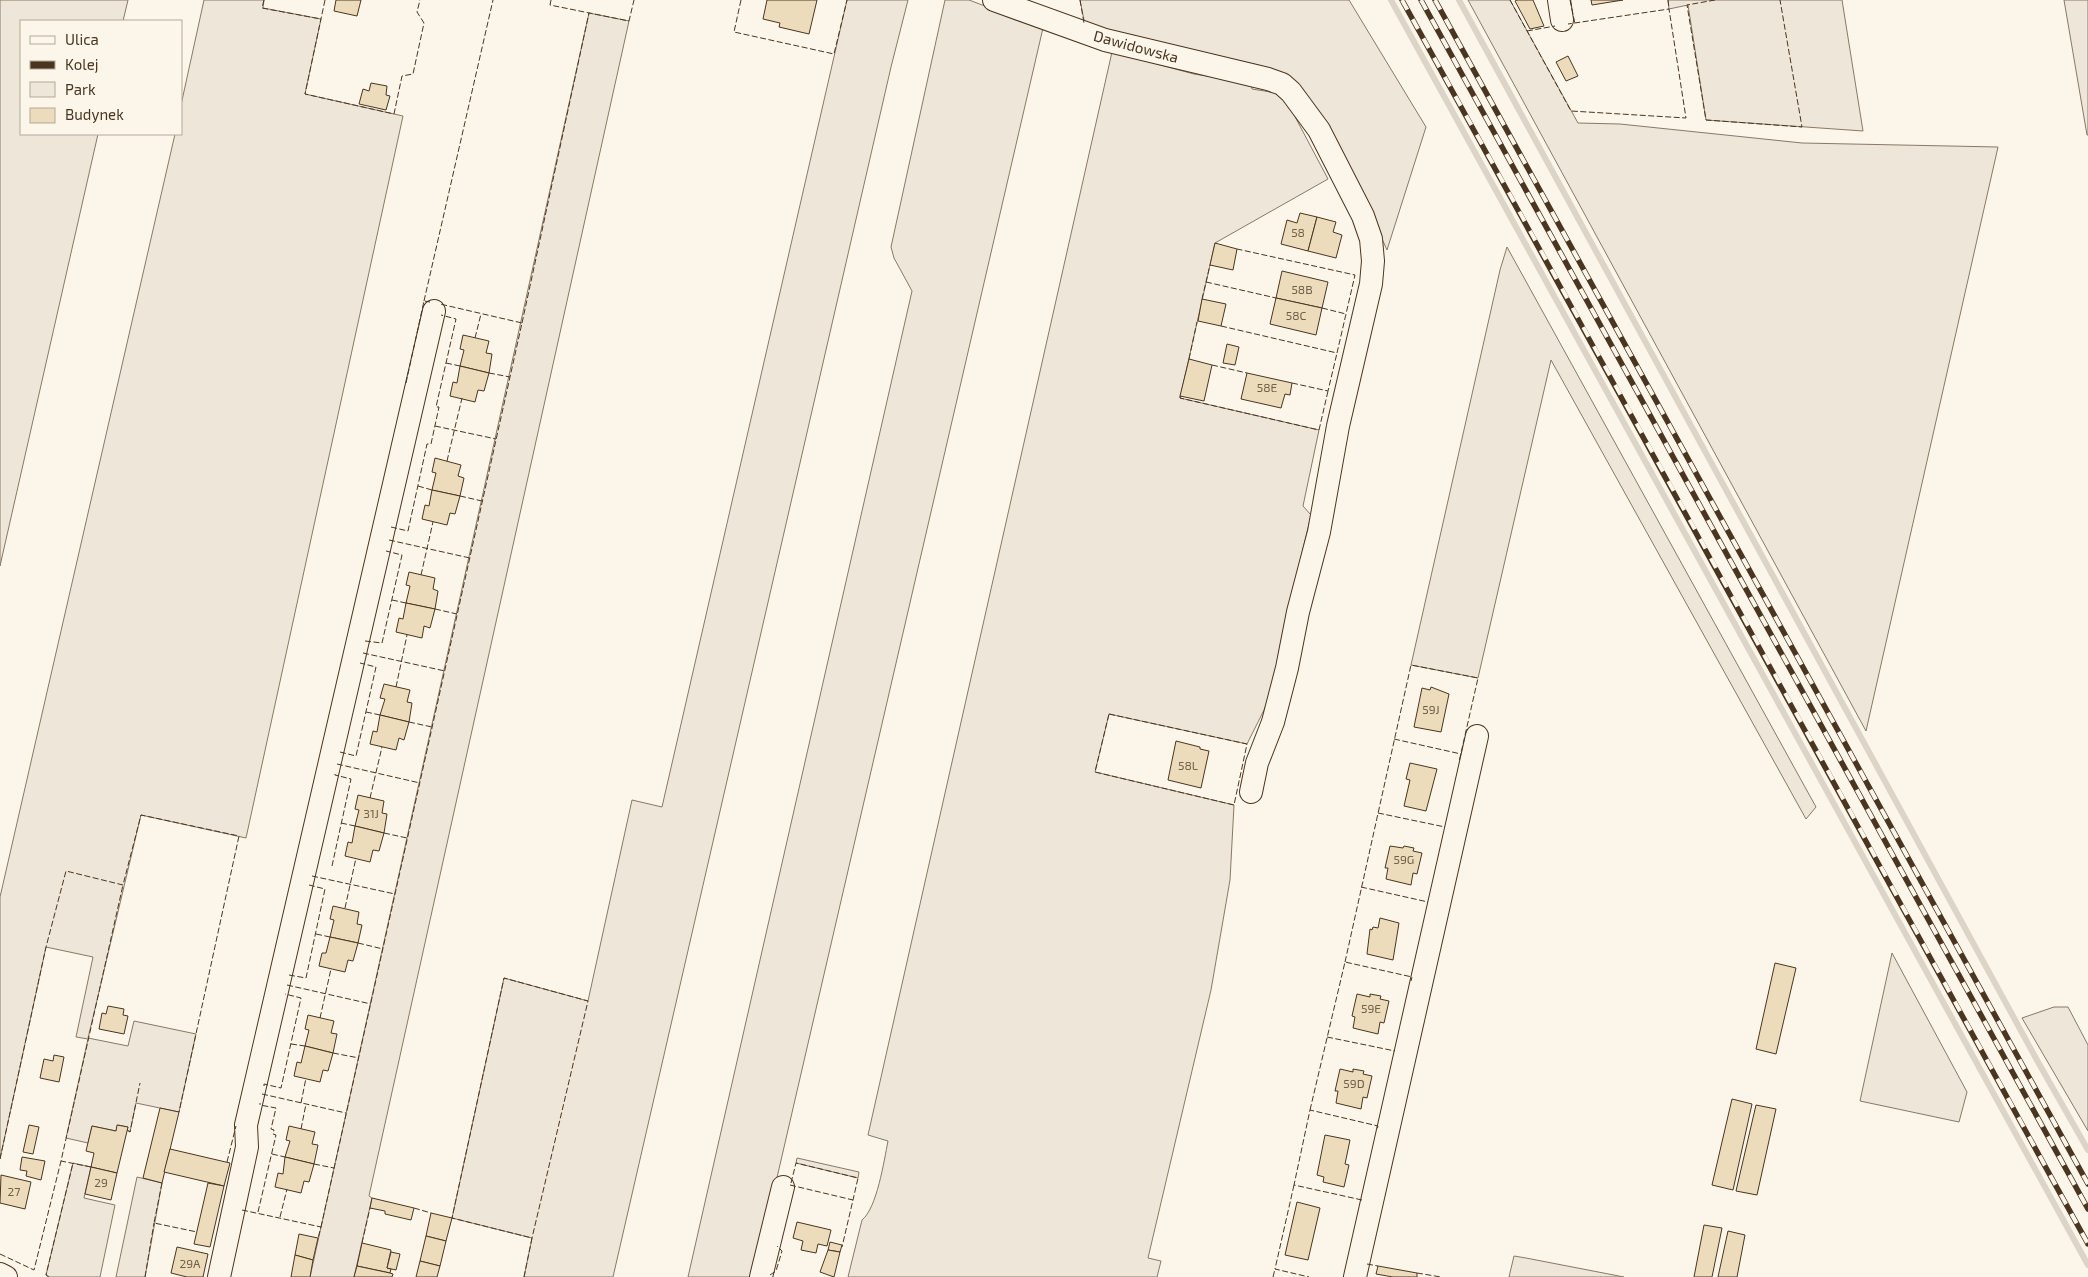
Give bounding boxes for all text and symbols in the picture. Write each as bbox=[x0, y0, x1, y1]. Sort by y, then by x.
legend bbox=[20, 20, 182, 135]
street label: Dawidowska bbox=[1092, 26, 1181, 66]
text: Ulica bbox=[65, 30, 99, 48]
text: Kolej bbox=[65, 55, 98, 74]
text: Park bbox=[65, 80, 96, 98]
text: Budynek bbox=[65, 105, 124, 123]
house number: 58 bbox=[1291, 225, 1305, 239]
house number: 58B bbox=[1291, 282, 1313, 296]
house number: 58C bbox=[1286, 308, 1306, 322]
house number: 58E bbox=[1257, 380, 1277, 394]
house number: 59J bbox=[1422, 702, 1440, 716]
house number: 58L bbox=[1178, 758, 1198, 772]
house number: 31J bbox=[363, 806, 379, 820]
house number: 59G bbox=[1394, 852, 1414, 866]
house number: 59E bbox=[1361, 1001, 1381, 1015]
house number: 59D bbox=[1343, 1076, 1365, 1090]
house number: 29 bbox=[94, 1175, 108, 1189]
house number: 27 bbox=[8, 1184, 20, 1198]
house number: 29A bbox=[179, 1256, 201, 1270]

